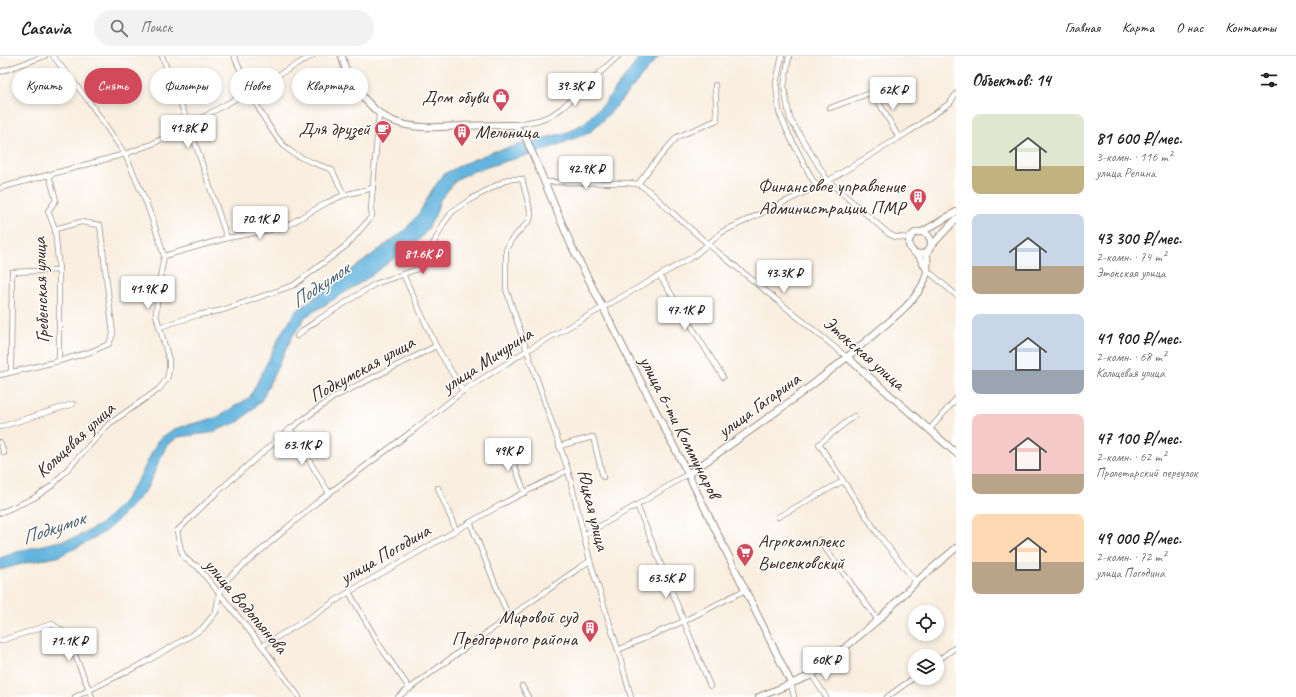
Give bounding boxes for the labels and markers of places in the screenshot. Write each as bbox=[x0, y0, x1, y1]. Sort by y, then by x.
pin: 39.3K ₽ bbox=[538, 73, 612, 107]
pin: 62K ₽ bbox=[865, 77, 921, 111]
place label: Дом обуви bbox=[422, 85, 489, 109]
shop icon: Дом обуви bbox=[491, 87, 511, 112]
pin: 41.8K ₽ bbox=[151, 115, 225, 149]
place label: Для друзей bbox=[299, 117, 371, 141]
cafe icon: Для друзей bbox=[373, 119, 393, 144]
place label: Мельница bbox=[475, 120, 541, 144]
building icon: Мельница bbox=[452, 122, 472, 147]
pin: 42.9K ₽ bbox=[549, 156, 623, 190]
place label: Финансовое управление Администрации ПМР bbox=[758, 174, 908, 220]
building icon: Финансовое управление Администрации ПМР bbox=[908, 187, 928, 212]
pin: 70.1K ₽ bbox=[223, 206, 297, 240]
pin: 81.6K ₽ bbox=[386, 241, 460, 275]
pin: 43.3K ₽ bbox=[747, 260, 821, 294]
pin: 41.9K ₽ bbox=[111, 276, 185, 310]
pin: 47.1K ₽ bbox=[648, 297, 722, 331]
pin: 63.1K ₽ bbox=[265, 432, 339, 466]
pin: 49K ₽ bbox=[480, 438, 536, 472]
place label: Агрокомплекс Выселковский bbox=[758, 529, 845, 575]
supermarket icon: Агрокомплекс Выселковский bbox=[735, 542, 755, 567]
pin: 63.5K ₽ bbox=[629, 565, 703, 599]
place label: Мировой суд Предгорного района bbox=[452, 605, 579, 651]
building icon: Мировой суд Предгорного района bbox=[580, 618, 600, 643]
pin: 71.1K ₽ bbox=[32, 628, 106, 662]
pin: 60K ₽ bbox=[798, 647, 854, 681]

